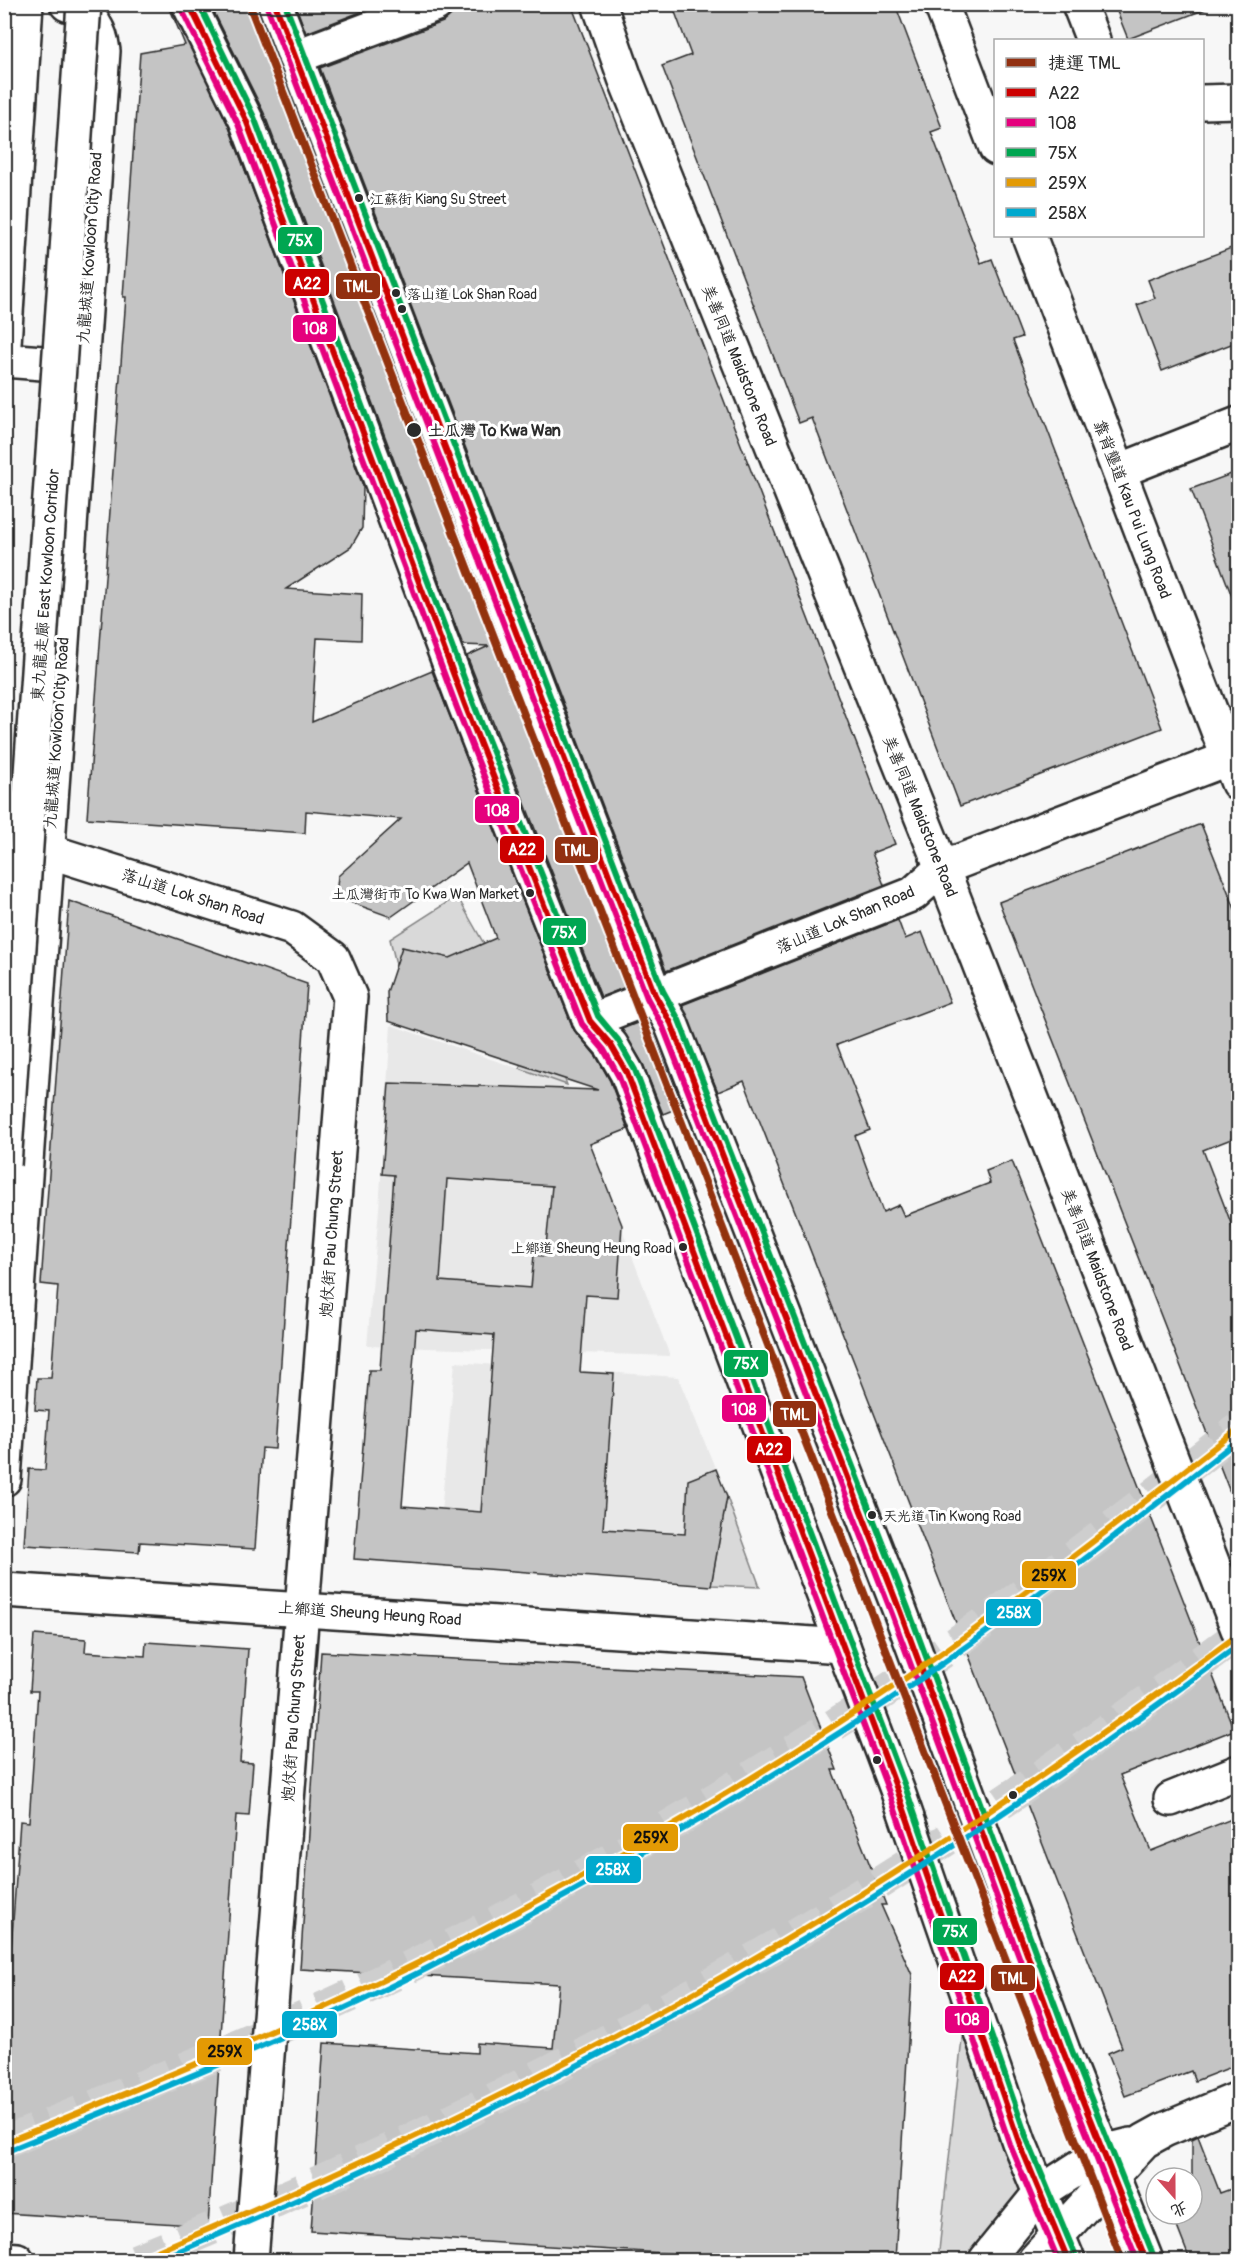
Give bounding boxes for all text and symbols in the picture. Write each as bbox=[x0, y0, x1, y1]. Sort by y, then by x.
legend bbox=[994, 39, 1204, 237]
text: 捷運 TML bbox=[1048, 52, 1121, 75]
text: A22 bbox=[1048, 82, 1080, 105]
text: 108 bbox=[1048, 112, 1076, 135]
text: 75X bbox=[1048, 142, 1077, 165]
street label: 九龍城道 Kowloon City Road bbox=[73, 151, 107, 345]
text: 259X bbox=[1048, 172, 1087, 195]
place label: 江蘇街 Kiang Su Street bbox=[370, 191, 507, 208]
marker: 江蘇街 Kiang Su Street bbox=[353, 192, 365, 204]
text: 258X bbox=[1048, 202, 1087, 225]
line badge: 75X bbox=[277, 226, 323, 255]
text: 75X bbox=[287, 231, 313, 251]
line badge: A22 bbox=[284, 268, 330, 297]
line badge: TML bbox=[335, 272, 381, 300]
text: A22 bbox=[293, 274, 321, 294]
text: TML bbox=[342, 277, 373, 297]
street label: 美善同道 Maidstone Road bbox=[697, 282, 781, 449]
place label: 落山道 Lok Shan Road bbox=[407, 286, 537, 303]
marker: 落山道 Lok Shan Road bbox=[390, 287, 402, 299]
unlabelled marker bbox=[396, 303, 408, 315]
line badge: 108 bbox=[292, 314, 337, 343]
text: 108 bbox=[302, 319, 328, 339]
street label: 靠背壟道 Kau Pui Lung Road bbox=[1089, 417, 1175, 602]
marker: 土瓜灣 To Kwa Wan bbox=[405, 421, 423, 439]
place label: 土瓜灣 To Kwa Wan bbox=[428, 421, 561, 441]
street label: 東九龍走廊 East Kowloon Corridor bbox=[28, 468, 64, 702]
street label: 九龍城道 Kowloon City Road bbox=[40, 636, 74, 830]
street label: 美善同道 Maidstone Road bbox=[878, 733, 962, 900]
line badge: 108 bbox=[474, 795, 520, 824]
text: 108 bbox=[484, 801, 510, 821]
line badge: A22 bbox=[499, 835, 545, 864]
line badge: TML bbox=[554, 836, 599, 864]
text: A22 bbox=[508, 840, 536, 860]
text: TML bbox=[560, 841, 591, 861]
street label: 落山道 Lok Shan Road bbox=[119, 864, 266, 929]
street label: 落山道 Lok Shan Road bbox=[773, 882, 918, 958]
place label: 土瓜灣街市 To Kwa Wan Market bbox=[332, 886, 519, 903]
marker: 土瓜灣街市 To Kwa Wan Market bbox=[524, 887, 536, 899]
line badge: 75X bbox=[542, 917, 587, 946]
text: 75X bbox=[551, 923, 577, 943]
street label: 炮仗街 Pau Chung Street bbox=[316, 1149, 348, 1318]
street label: 美善同道 Maidstone Road bbox=[1057, 1185, 1137, 1354]
place label: 上鄉道 Sheung Heung Road bbox=[511, 1240, 672, 1257]
marker: 上鄉道 Sheung Heung Road bbox=[677, 1241, 689, 1253]
line badge: 75X bbox=[723, 1349, 769, 1378]
text: 75X bbox=[733, 1354, 759, 1374]
line badge: 108 bbox=[721, 1394, 767, 1423]
text: 108 bbox=[731, 1400, 757, 1420]
line badge: TML bbox=[772, 1400, 817, 1428]
text: TML bbox=[779, 1405, 810, 1425]
line badge: A22 bbox=[746, 1435, 792, 1464]
text: A22 bbox=[755, 1440, 783, 1460]
place label: 天光道 Tin Kwong Road bbox=[883, 1508, 1022, 1525]
marker: 天光道 Tin Kwong Road bbox=[866, 1509, 878, 1521]
line badge: 259X bbox=[1021, 1560, 1077, 1589]
text: 259X bbox=[1032, 1566, 1066, 1586]
street label: 上鄉道 Sheung Heung Road bbox=[277, 1598, 462, 1630]
line badge: 258X bbox=[985, 1598, 1042, 1627]
text: 258X bbox=[997, 1603, 1031, 1623]
street label: 炮仗街 Pau Chung Street bbox=[278, 1633, 310, 1802]
unlabelled marker bbox=[871, 1754, 883, 1766]
unlabelled marker bbox=[1007, 1789, 1019, 1801]
line badge: 259X bbox=[622, 1823, 679, 1852]
text: 259X bbox=[634, 1828, 668, 1848]
line badge: 258X bbox=[585, 1855, 642, 1884]
text: 258X bbox=[596, 1860, 630, 1880]
line badge: 75X bbox=[932, 1917, 978, 1946]
text: 75X bbox=[942, 1922, 968, 1942]
line badge: A22 bbox=[939, 1962, 985, 1991]
line badge: TML bbox=[990, 1964, 1036, 1992]
text: A22 bbox=[948, 1967, 976, 1987]
text: TML bbox=[997, 1969, 1028, 1989]
line badge: 108 bbox=[944, 2005, 990, 2034]
line badge: 258X bbox=[281, 2010, 338, 2039]
text: 108 bbox=[954, 2010, 980, 2030]
text: 258X bbox=[293, 2015, 327, 2035]
line badge: 259X bbox=[196, 2037, 253, 2066]
text: 259X bbox=[208, 2042, 242, 2062]
north arrow bbox=[1144, 2166, 1204, 2226]
text: 北 bbox=[1168, 2197, 1190, 2221]

